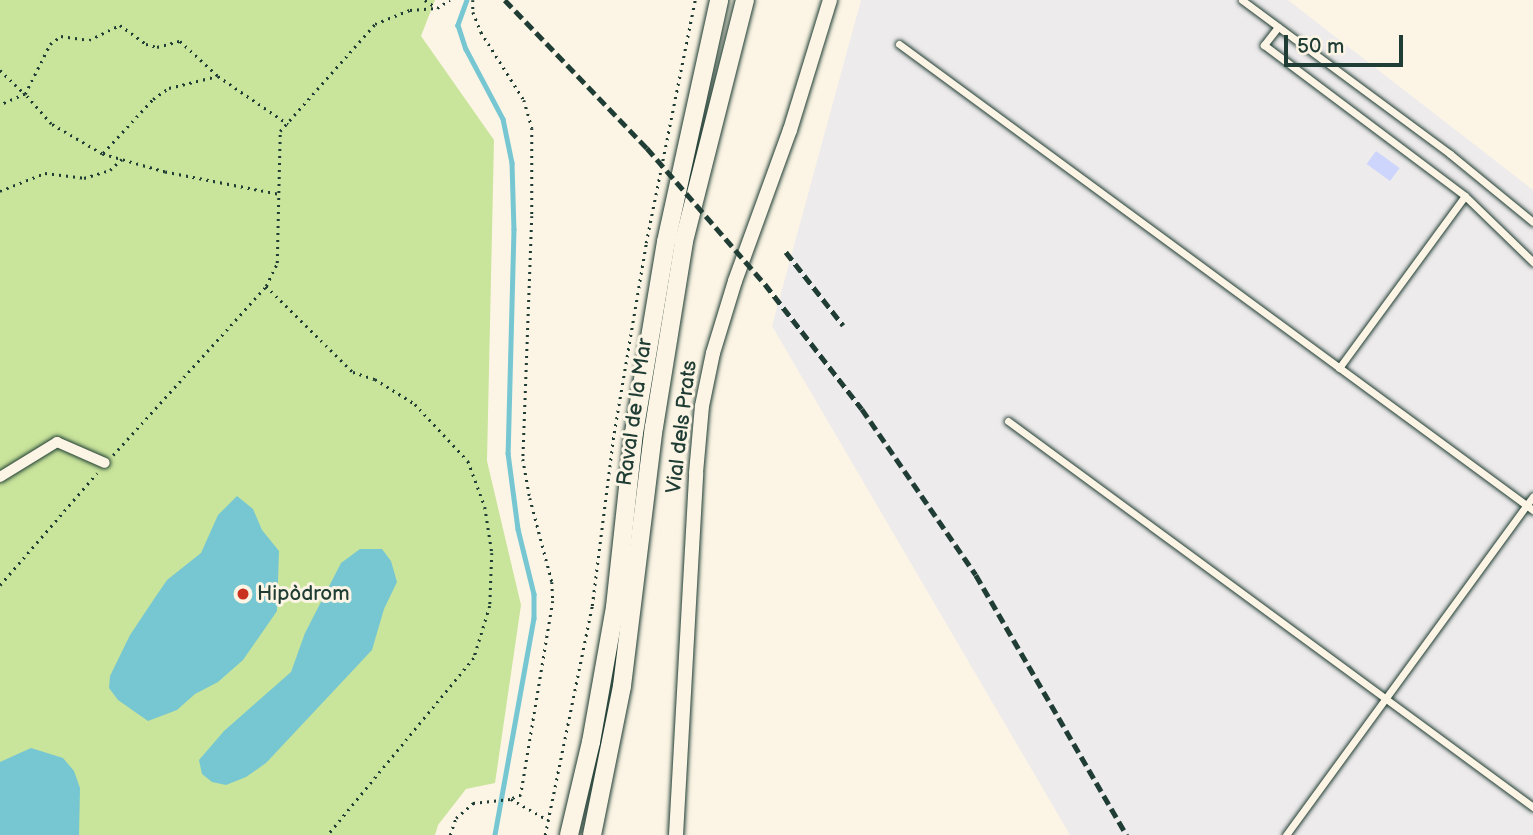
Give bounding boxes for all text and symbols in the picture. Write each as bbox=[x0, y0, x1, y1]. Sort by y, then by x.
scale bar bbox=[1288, 21, 1407, 65]
text: 50 m bbox=[1297, 34, 1344, 59]
street label: Raval de la Mar bbox=[612, 337, 658, 487]
street label: Vial dels Prats bbox=[661, 359, 703, 495]
place label: Hipòdrom bbox=[257, 581, 350, 607]
marker: Hipòdrom bbox=[235, 586, 251, 602]

